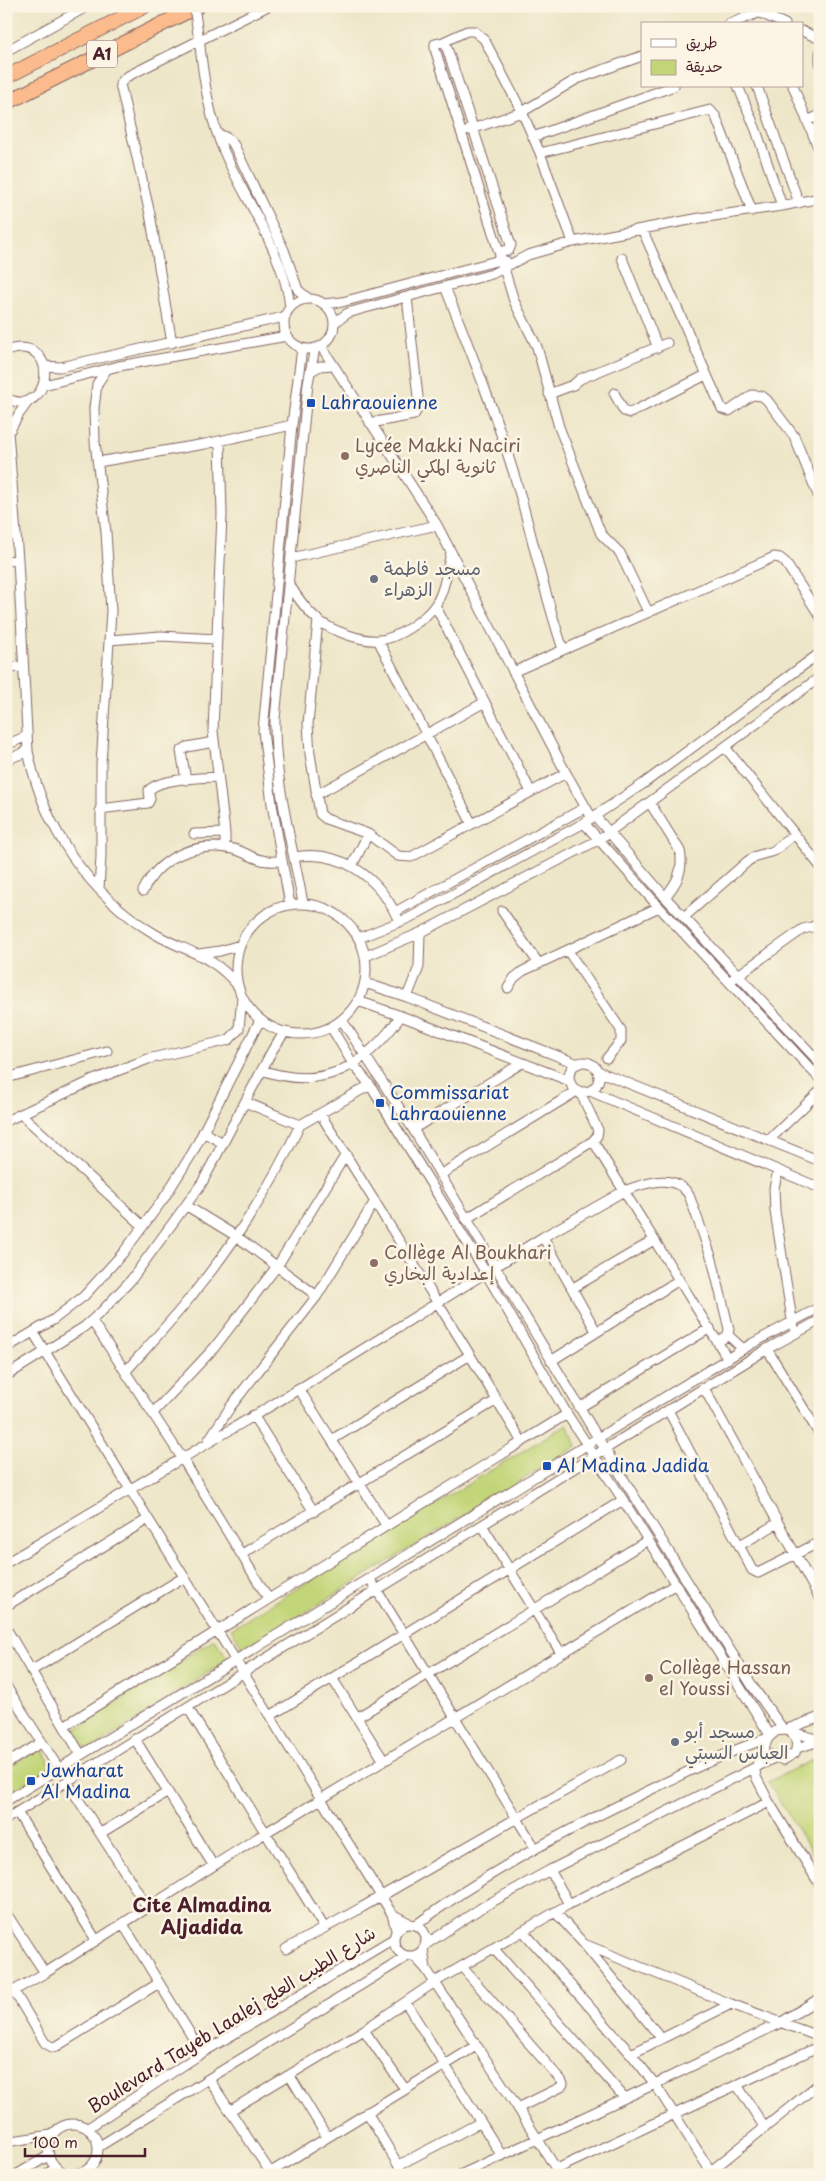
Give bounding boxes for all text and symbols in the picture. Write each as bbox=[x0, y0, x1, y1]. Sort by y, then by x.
legend bbox=[641, 22, 804, 88]
text: طريق bbox=[686, 30, 718, 53]
road number: A1 bbox=[87, 41, 117, 68]
text: حديقة bbox=[686, 54, 723, 77]
place label: Lahraouienne bbox=[321, 388, 438, 415]
marker: Lahraouienne bbox=[305, 397, 317, 409]
place label: Lycée Makki Naciri ثانوية المكي الناصري bbox=[355, 431, 521, 483]
marker: Lycée Makki Naciri ثانوية المكي الناصري bbox=[339, 450, 351, 462]
place label: مسجد فاطمة الزهراء bbox=[384, 554, 481, 602]
marker: مسجد فاطمة الزهراء bbox=[368, 573, 380, 585]
place label: Commissariat Lahraouienne bbox=[390, 1078, 509, 1126]
marker: Commissariat Lahraouienne bbox=[374, 1097, 386, 1109]
place label: Collège Al Boukhari إعدادية البخاري bbox=[384, 1238, 552, 1287]
marker: Collège Al Boukhari إعدادية البخاري bbox=[368, 1257, 380, 1269]
place label: Al Madina Jadida bbox=[557, 1451, 710, 1478]
marker: Al Madina Jadida bbox=[541, 1460, 553, 1472]
place label: Collège Hassan el Youssi bbox=[659, 1653, 791, 1701]
marker: Collège Hassan el Youssi bbox=[643, 1672, 655, 1684]
place label: مسجد أبو العباس السبتي bbox=[683, 1717, 788, 1769]
marker: مسجد أبو العباس السبتي bbox=[669, 1736, 681, 1748]
place label: Jawharat Al Madina bbox=[41, 1756, 131, 1804]
marker: Jawharat Al Madina bbox=[25, 1775, 37, 1787]
district label: Cite Almadina Aljadida bbox=[132, 1890, 272, 1940]
street label: Boulevard Tayeb Laalej شارع الطيب العلج bbox=[82, 1919, 380, 2119]
scale bar bbox=[25, 2126, 145, 2158]
text: 100 m bbox=[32, 2130, 78, 2153]

